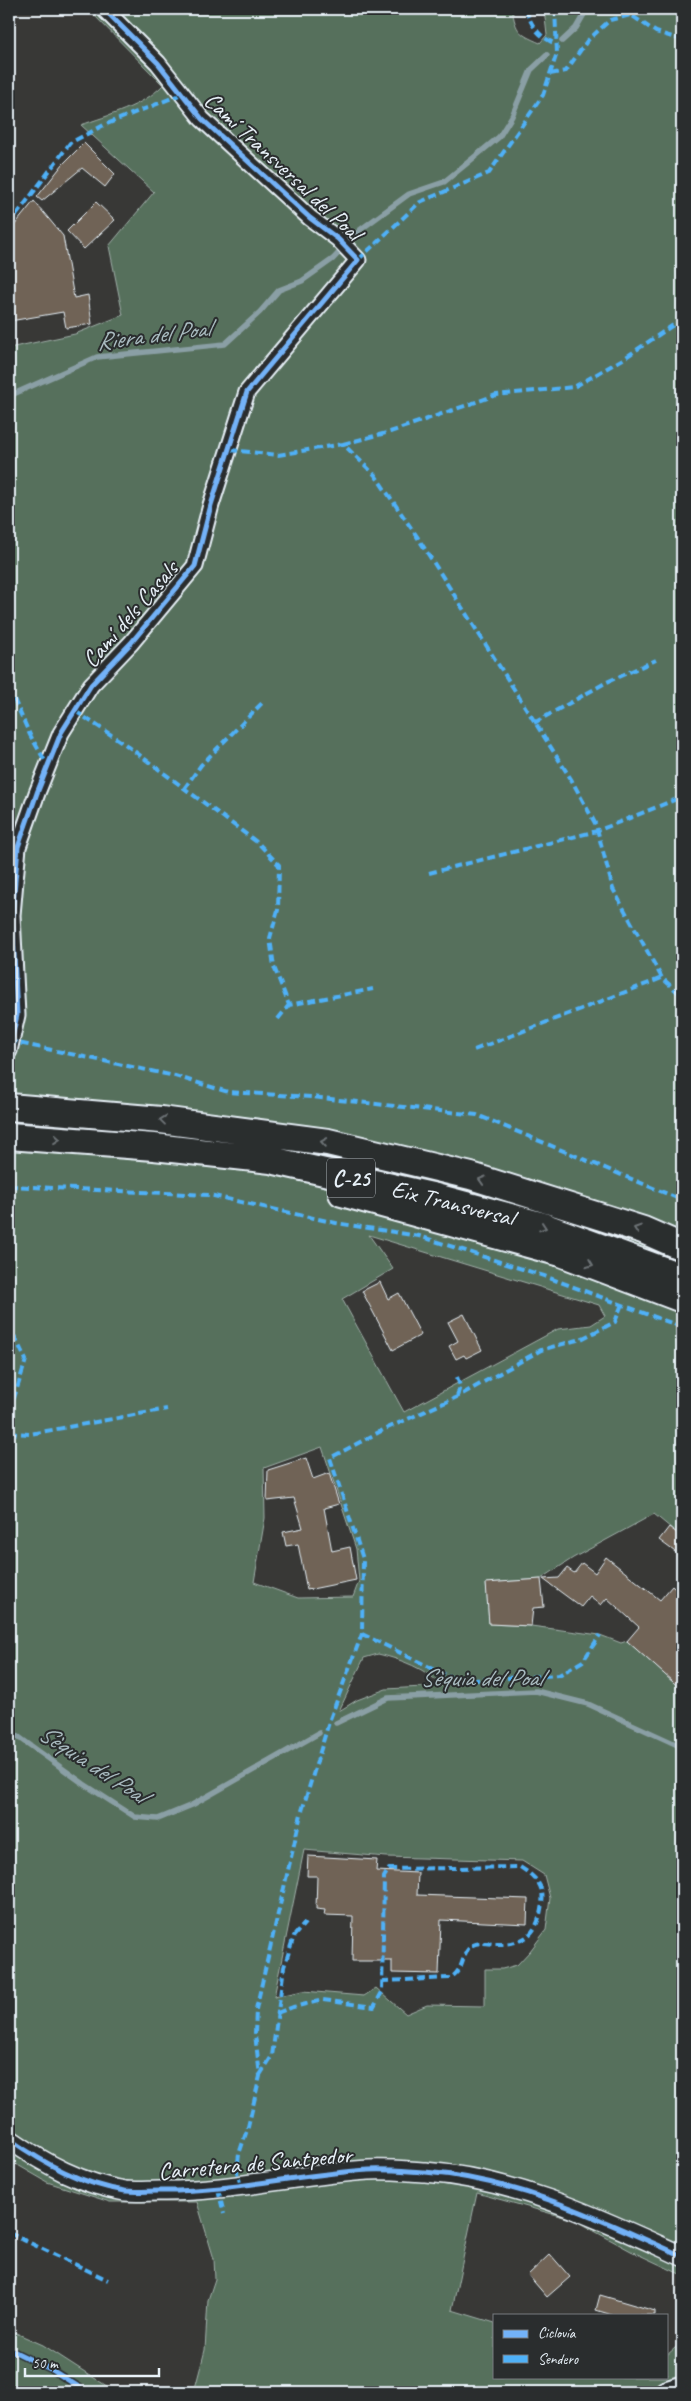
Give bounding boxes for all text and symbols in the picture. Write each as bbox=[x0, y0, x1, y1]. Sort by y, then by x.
street label: Camí Transversal del Poal bbox=[198, 85, 371, 249]
water label: Riera del Poal bbox=[95, 311, 220, 358]
street label: Camí dels Casals bbox=[75, 553, 186, 674]
one-way arrow bbox=[159, 1115, 167, 1126]
one-way arrow bbox=[54, 1133, 62, 1144]
one-way arrow bbox=[320, 1137, 328, 1148]
road number: C-25 bbox=[327, 1158, 375, 1198]
street label: Eix Transversal bbox=[389, 1173, 521, 1234]
one-way arrow bbox=[478, 1175, 487, 1185]
one-way arrow bbox=[539, 1221, 547, 1231]
one-way arrow bbox=[633, 1225, 642, 1235]
one-way arrow bbox=[585, 1258, 593, 1268]
water label: Sèquia del Poal bbox=[420, 1662, 551, 1694]
water label: Sèquia del Poal bbox=[33, 1717, 160, 1815]
street label: Carretera de Santpedor bbox=[157, 2139, 355, 2186]
legend bbox=[493, 2314, 668, 2378]
text: Ciclovía bbox=[538, 2324, 577, 2343]
scale bar bbox=[25, 2346, 159, 2378]
text: Sendero bbox=[538, 2350, 579, 2369]
text: 50 m bbox=[32, 2354, 59, 2373]

